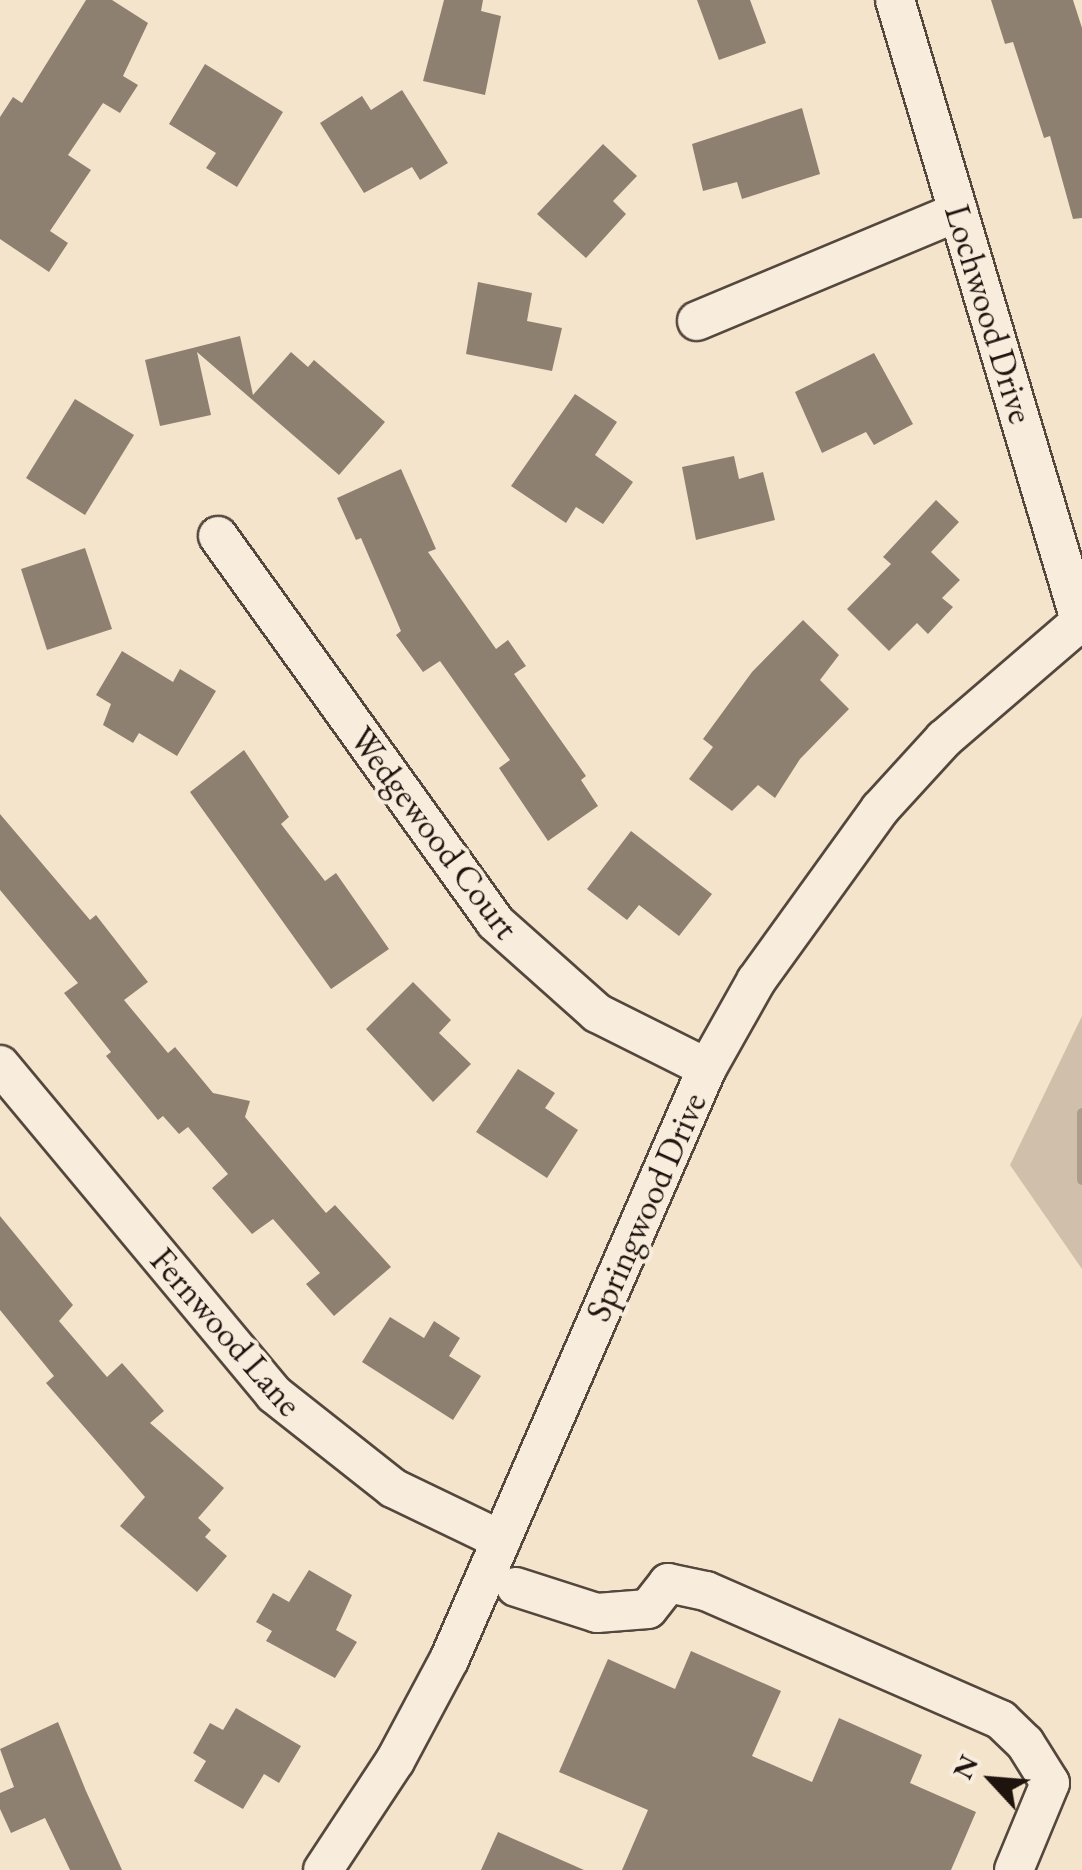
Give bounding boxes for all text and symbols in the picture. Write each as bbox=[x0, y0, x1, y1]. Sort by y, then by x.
street label: Lochwood Drive bbox=[936, 200, 1042, 428]
street label: Wedgewood Court bbox=[341, 719, 527, 947]
street label: Springwood Drive bbox=[577, 1086, 715, 1328]
street label: Fernwood Lane bbox=[142, 1239, 310, 1425]
north arrow bbox=[942, 1730, 1042, 1830]
text: N bbox=[944, 1749, 986, 1785]

